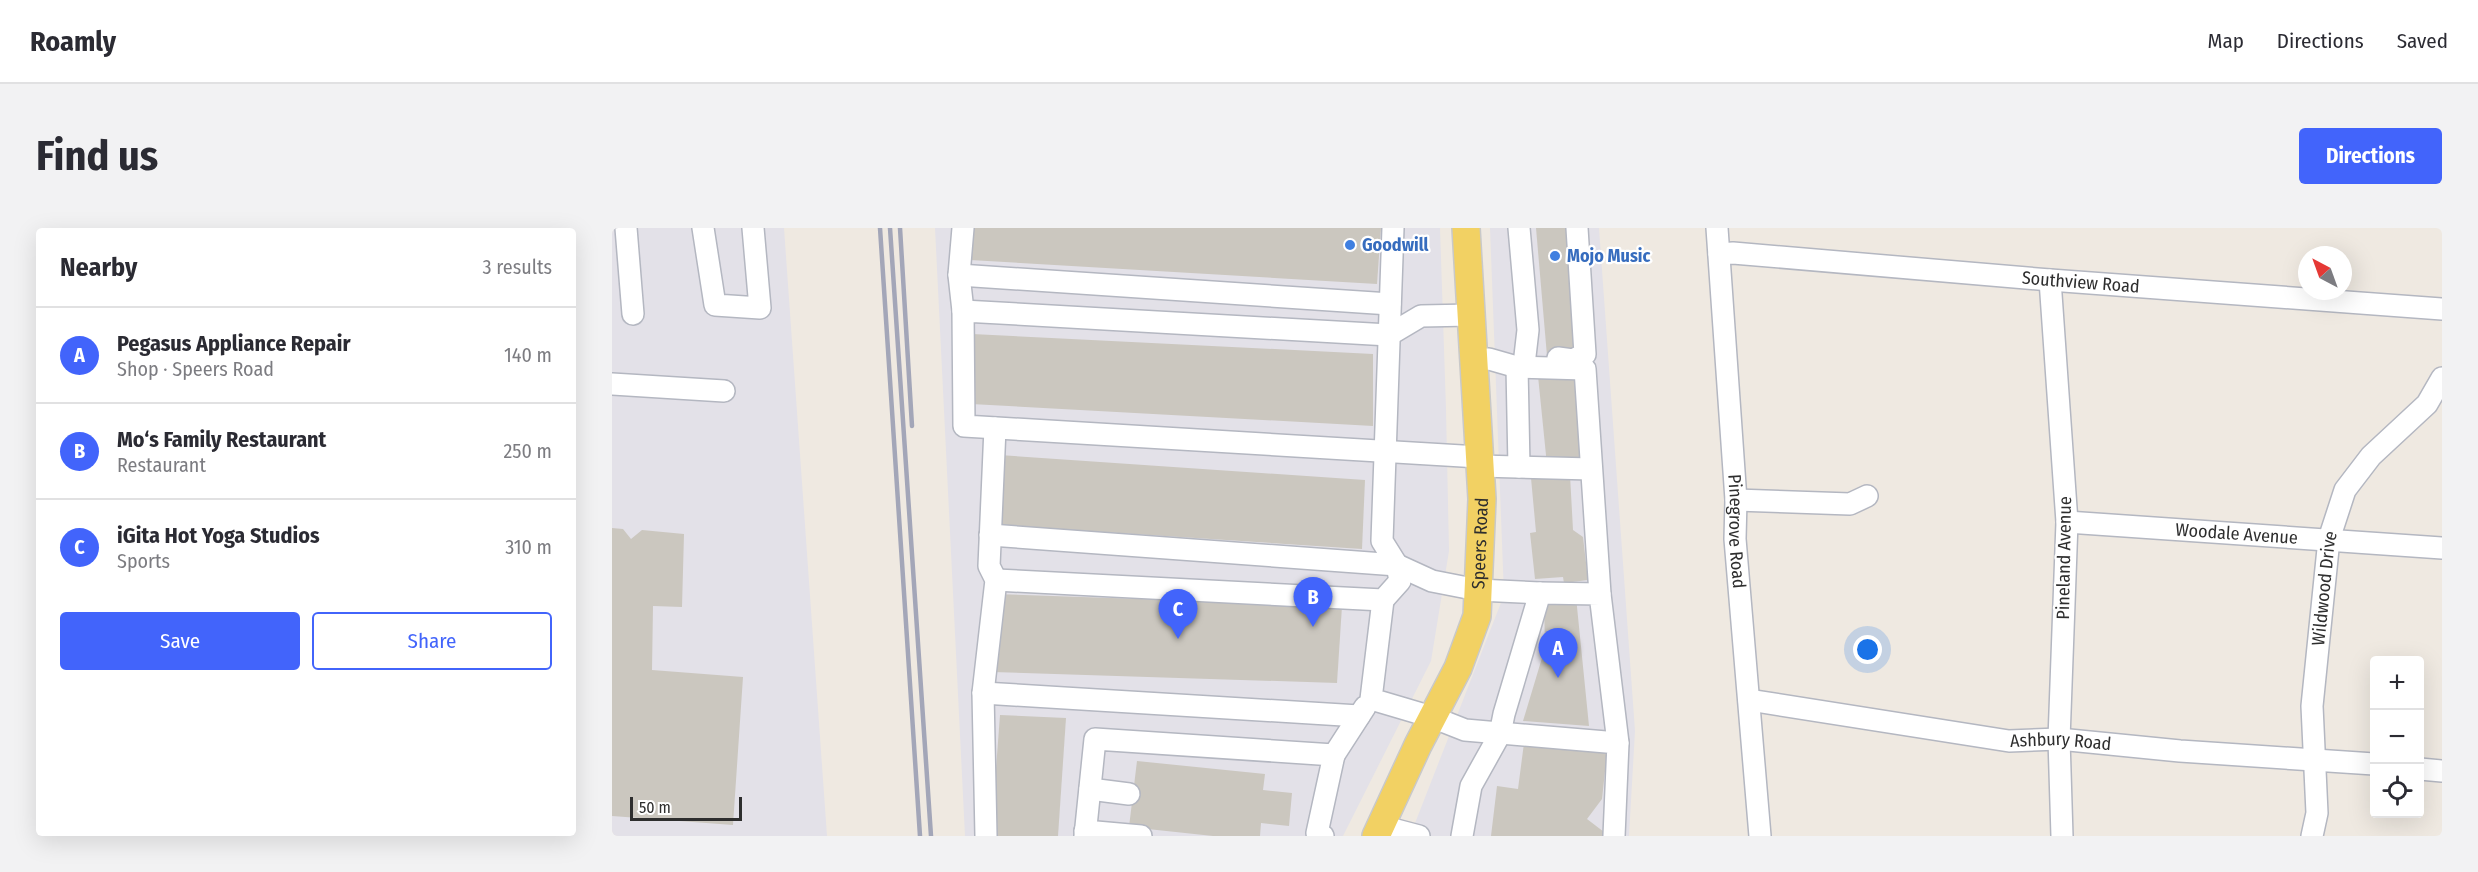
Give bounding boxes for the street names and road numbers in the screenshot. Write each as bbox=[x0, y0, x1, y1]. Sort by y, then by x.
street label: Southview Road bbox=[2021, 267, 2140, 298]
street label: Pinegrove Road bbox=[1723, 473, 1750, 589]
street label: Pineland Avenue bbox=[2052, 496, 2076, 620]
street label: Speers Road bbox=[1467, 497, 1493, 590]
street label: Woodale Avenue bbox=[2175, 519, 2299, 549]
street label: Wildwood Drive bbox=[2307, 528, 2342, 647]
street label: Ashbury Road bbox=[2010, 728, 2112, 755]

